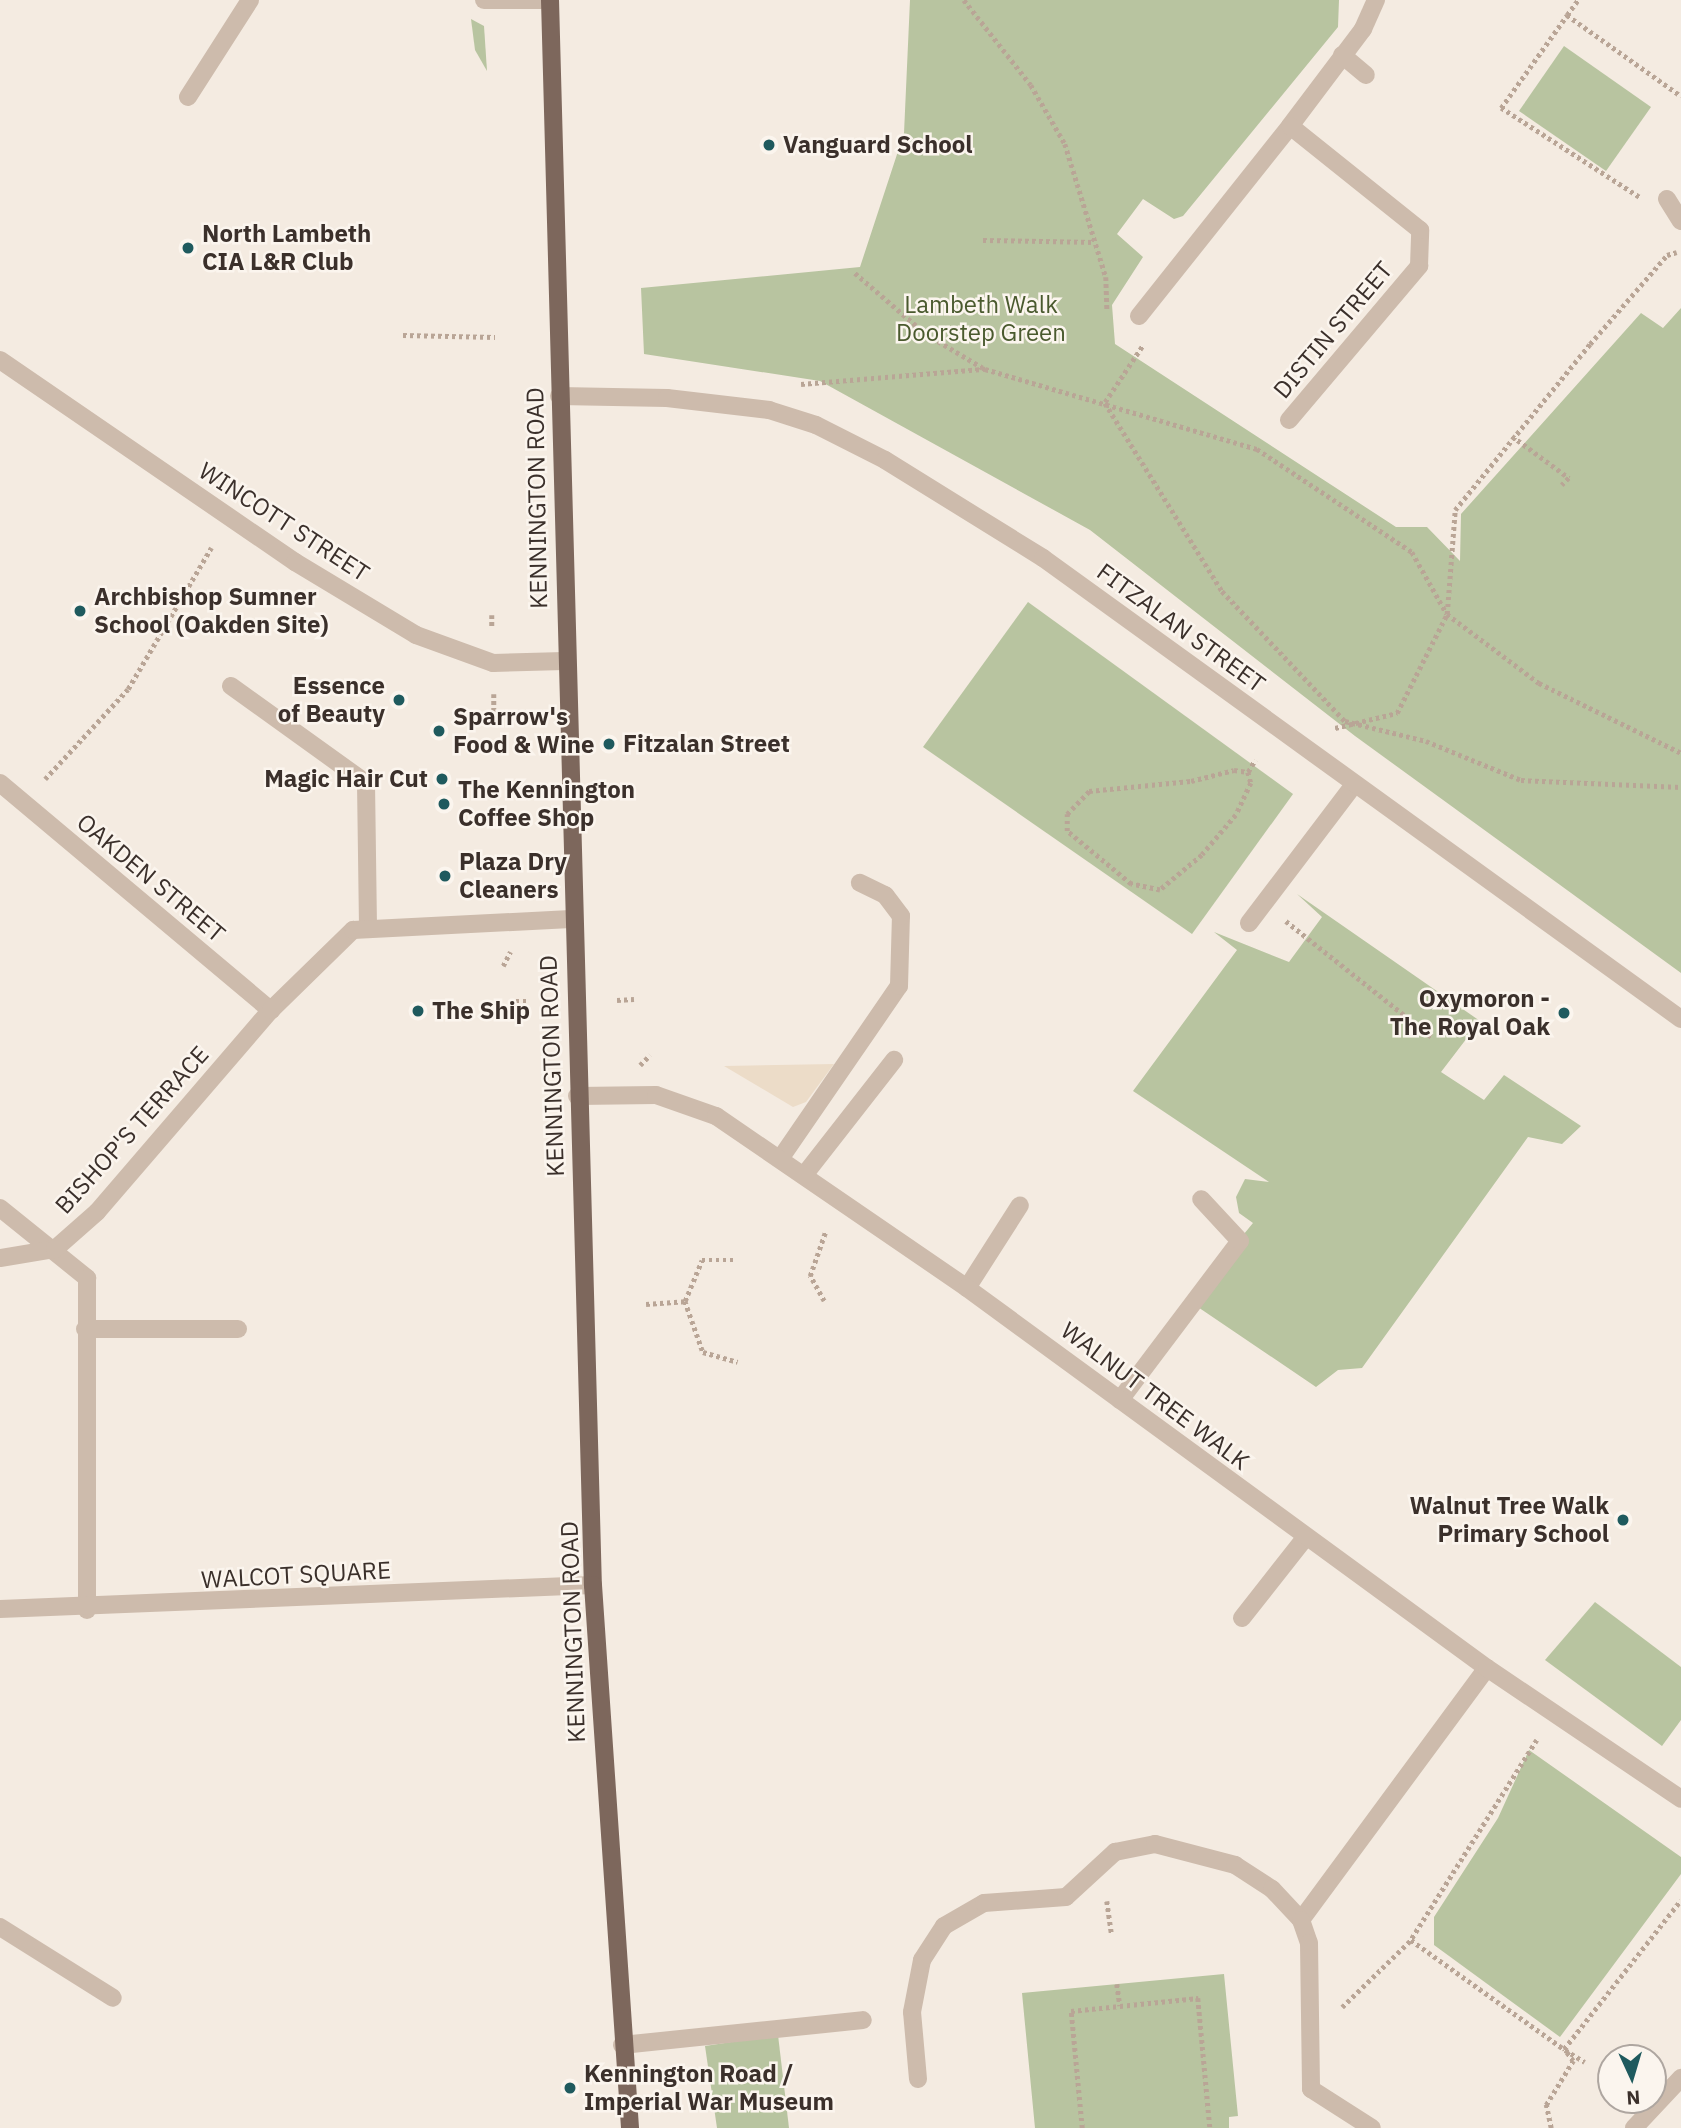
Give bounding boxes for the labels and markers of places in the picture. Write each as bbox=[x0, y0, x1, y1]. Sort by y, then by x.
place label: Vanguard School bbox=[783, 131, 973, 159]
marker: Vanguard School bbox=[761, 137, 777, 153]
place label: North Lambeth CIA L&R Club bbox=[202, 220, 371, 276]
marker: North Lambeth CIA L&R Club bbox=[180, 240, 196, 256]
place label: Archbishop Sumner School (Oakden Site) bbox=[94, 583, 329, 639]
marker: Archbishop Sumner School (Oakden Site) bbox=[72, 603, 88, 619]
place label: Essence of Beauty bbox=[278, 672, 385, 728]
marker: Essence of Beauty bbox=[391, 692, 407, 708]
place label: Sparrow's Food & Wine bbox=[453, 703, 595, 759]
marker: Sparrow's Food & Wine bbox=[431, 723, 447, 739]
place label: Fitzalan Street bbox=[623, 730, 790, 758]
marker: Fitzalan Street bbox=[601, 736, 617, 752]
place label: Magic Hair Cut bbox=[264, 765, 428, 793]
marker: Magic Hair Cut bbox=[434, 771, 450, 787]
place label: The Kennington Coffee Shop bbox=[458, 776, 635, 832]
marker: The Kennington Coffee Shop bbox=[436, 796, 452, 812]
place label: Plaza Dry Cleaners bbox=[459, 848, 567, 904]
marker: Plaza Dry Cleaners bbox=[437, 868, 453, 884]
place label: Oxymoron - The Royal Oak bbox=[1390, 985, 1550, 1041]
place label: The Ship bbox=[432, 997, 530, 1025]
marker: The Ship bbox=[410, 1003, 426, 1019]
marker: Oxymoron - The Royal Oak bbox=[1556, 1005, 1572, 1021]
place label: Walnut Tree Walk Primary School bbox=[1409, 1492, 1609, 1548]
marker: Walnut Tree Walk Primary School bbox=[1615, 1512, 1631, 1528]
place label: Kennington Road / Imperial War Museum bbox=[584, 2060, 834, 2116]
marker: Kennington Road / Imperial War Museum bbox=[562, 2080, 578, 2096]

